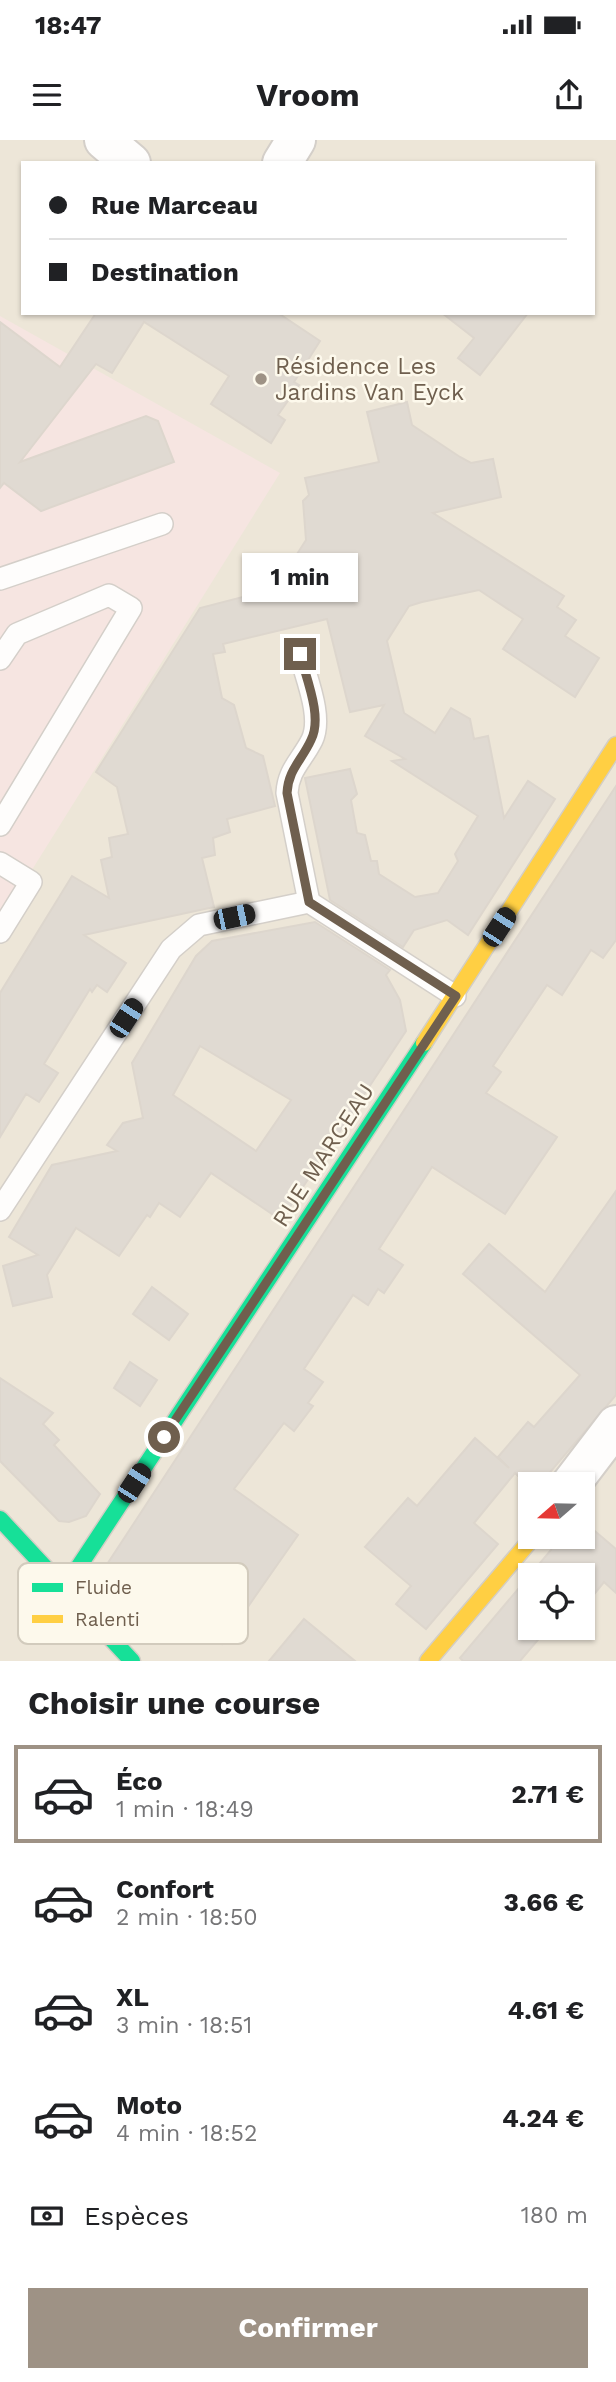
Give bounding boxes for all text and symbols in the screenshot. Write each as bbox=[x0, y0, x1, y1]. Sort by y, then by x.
text: 18:47 bbox=[35, 10, 102, 40]
icon: menu bbox=[28, 76, 66, 114]
text: Vroom bbox=[256, 76, 360, 114]
icon: share bbox=[550, 76, 588, 114]
text: Rue Marceau bbox=[91, 190, 258, 220]
text: Destination bbox=[91, 257, 239, 287]
place label: Résidence Les Jardins Van Eyck bbox=[275, 353, 464, 406]
marker: Résidence Les Jardins Van Eyck bbox=[253, 371, 269, 387]
callout: 1 min bbox=[242, 552, 358, 602]
text: 1 min bbox=[270, 564, 330, 591]
route end bbox=[284, 638, 316, 670]
car bbox=[212, 902, 257, 932]
car bbox=[479, 904, 520, 950]
car bbox=[106, 995, 147, 1041]
street label: RUE MARCEAU bbox=[267, 1079, 380, 1232]
route start bbox=[148, 1421, 180, 1453]
car bbox=[114, 1460, 155, 1506]
north arrow bbox=[518, 1472, 595, 1549]
map controls bbox=[518, 1472, 595, 1640]
legend bbox=[18, 1563, 248, 1644]
button: locate bbox=[518, 1563, 595, 1640]
text: Fluide bbox=[75, 1576, 132, 1599]
text: Ralenti bbox=[75, 1608, 140, 1631]
text: Choisir une course bbox=[28, 1684, 320, 1722]
icon: car bbox=[32, 1763, 95, 1826]
text: Éco bbox=[116, 1766, 163, 1796]
text: 2.71 € bbox=[511, 1779, 584, 1809]
text: 1 min · 18:49 bbox=[116, 1796, 254, 1823]
icon: car bbox=[32, 1871, 95, 1934]
text: Confort bbox=[116, 1874, 214, 1904]
text: 3.66 € bbox=[503, 1887, 584, 1917]
text: 2 min · 18:50 bbox=[116, 1904, 258, 1931]
icon: car bbox=[32, 1979, 95, 2042]
text: XL bbox=[116, 1982, 149, 2012]
text: 4.61 € bbox=[507, 1995, 584, 2025]
text: 3 min · 18:51 bbox=[116, 2012, 252, 2039]
icon: car bbox=[32, 2087, 95, 2150]
text: Moto bbox=[116, 2090, 182, 2120]
text: 4.24 € bbox=[502, 2103, 584, 2133]
text: 4 min · 18:52 bbox=[116, 2120, 257, 2147]
icon: cash bbox=[28, 2197, 66, 2235]
text: Espèces bbox=[84, 2201, 189, 2231]
text: 180 m bbox=[521, 2202, 588, 2229]
button: Confirmer bbox=[28, 2288, 588, 2368]

